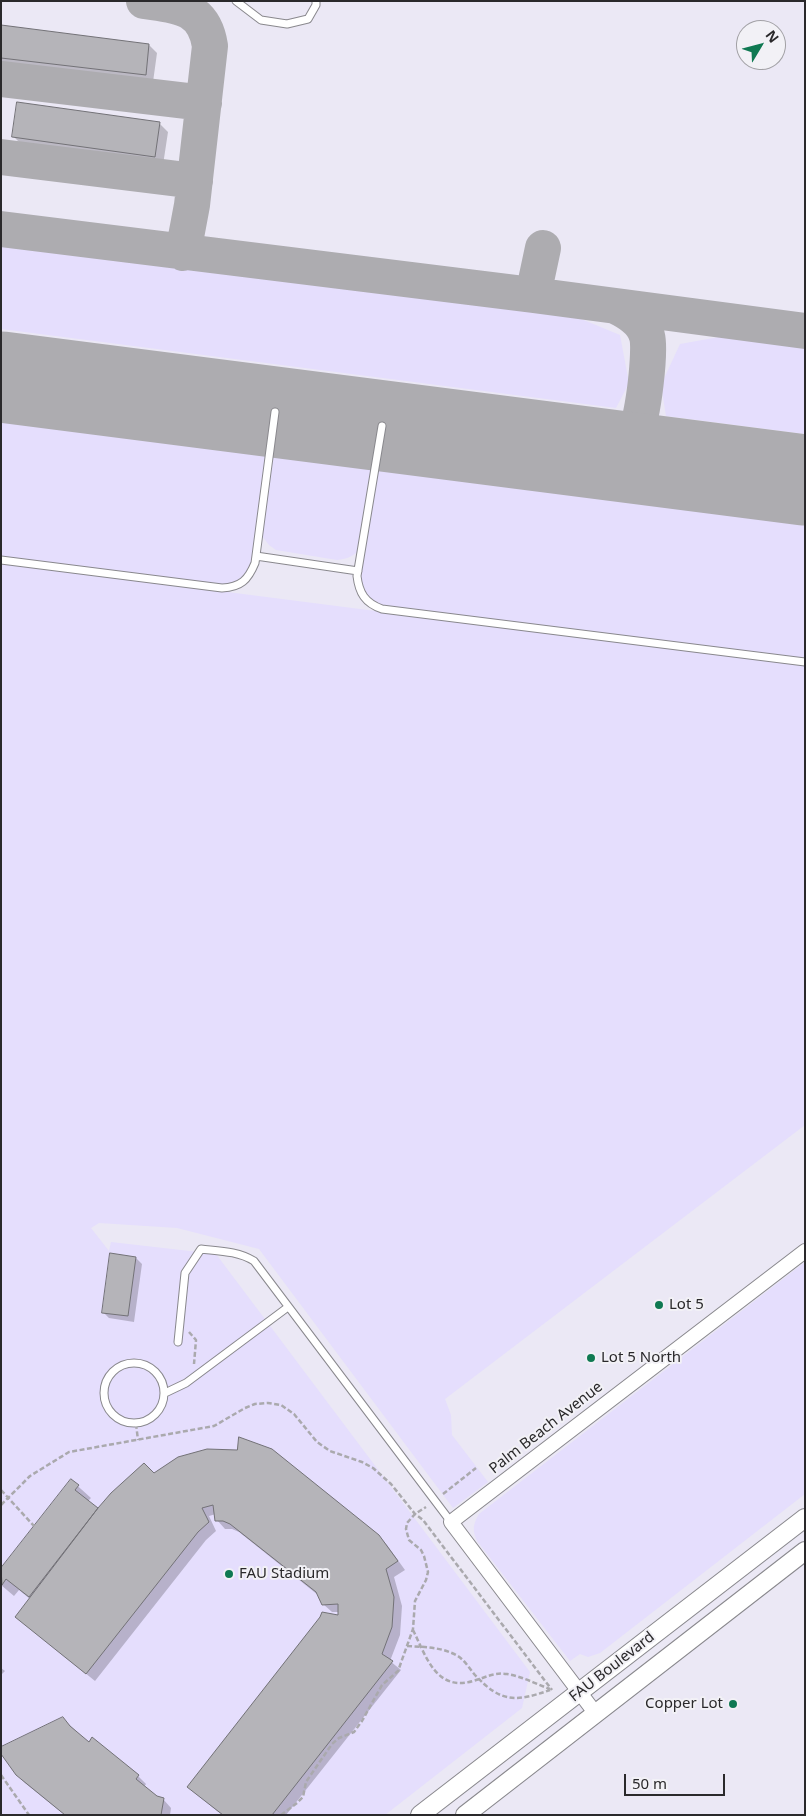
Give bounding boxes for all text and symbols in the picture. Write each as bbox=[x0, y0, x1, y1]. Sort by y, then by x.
north arrow bbox=[736, 20, 786, 70]
text: N bbox=[762, 26, 784, 47]
place label: Lot 5 bbox=[669, 1296, 704, 1314]
marker: Lot 5 bbox=[653, 1299, 665, 1311]
place label: Lot 5 North bbox=[601, 1349, 681, 1367]
marker: Lot 5 North bbox=[585, 1352, 597, 1364]
street label: Palm Beach Avenue bbox=[486, 1378, 606, 1478]
place label: FAU Stadium bbox=[239, 1565, 329, 1583]
marker: FAU Stadium bbox=[223, 1568, 235, 1580]
street label: FAU Boulevard bbox=[566, 1628, 658, 1706]
place label: Copper Lot bbox=[645, 1695, 723, 1713]
marker: Copper Lot bbox=[727, 1698, 739, 1710]
scale bar bbox=[626, 1764, 727, 1796]
text: 50 m bbox=[632, 1773, 667, 1793]

